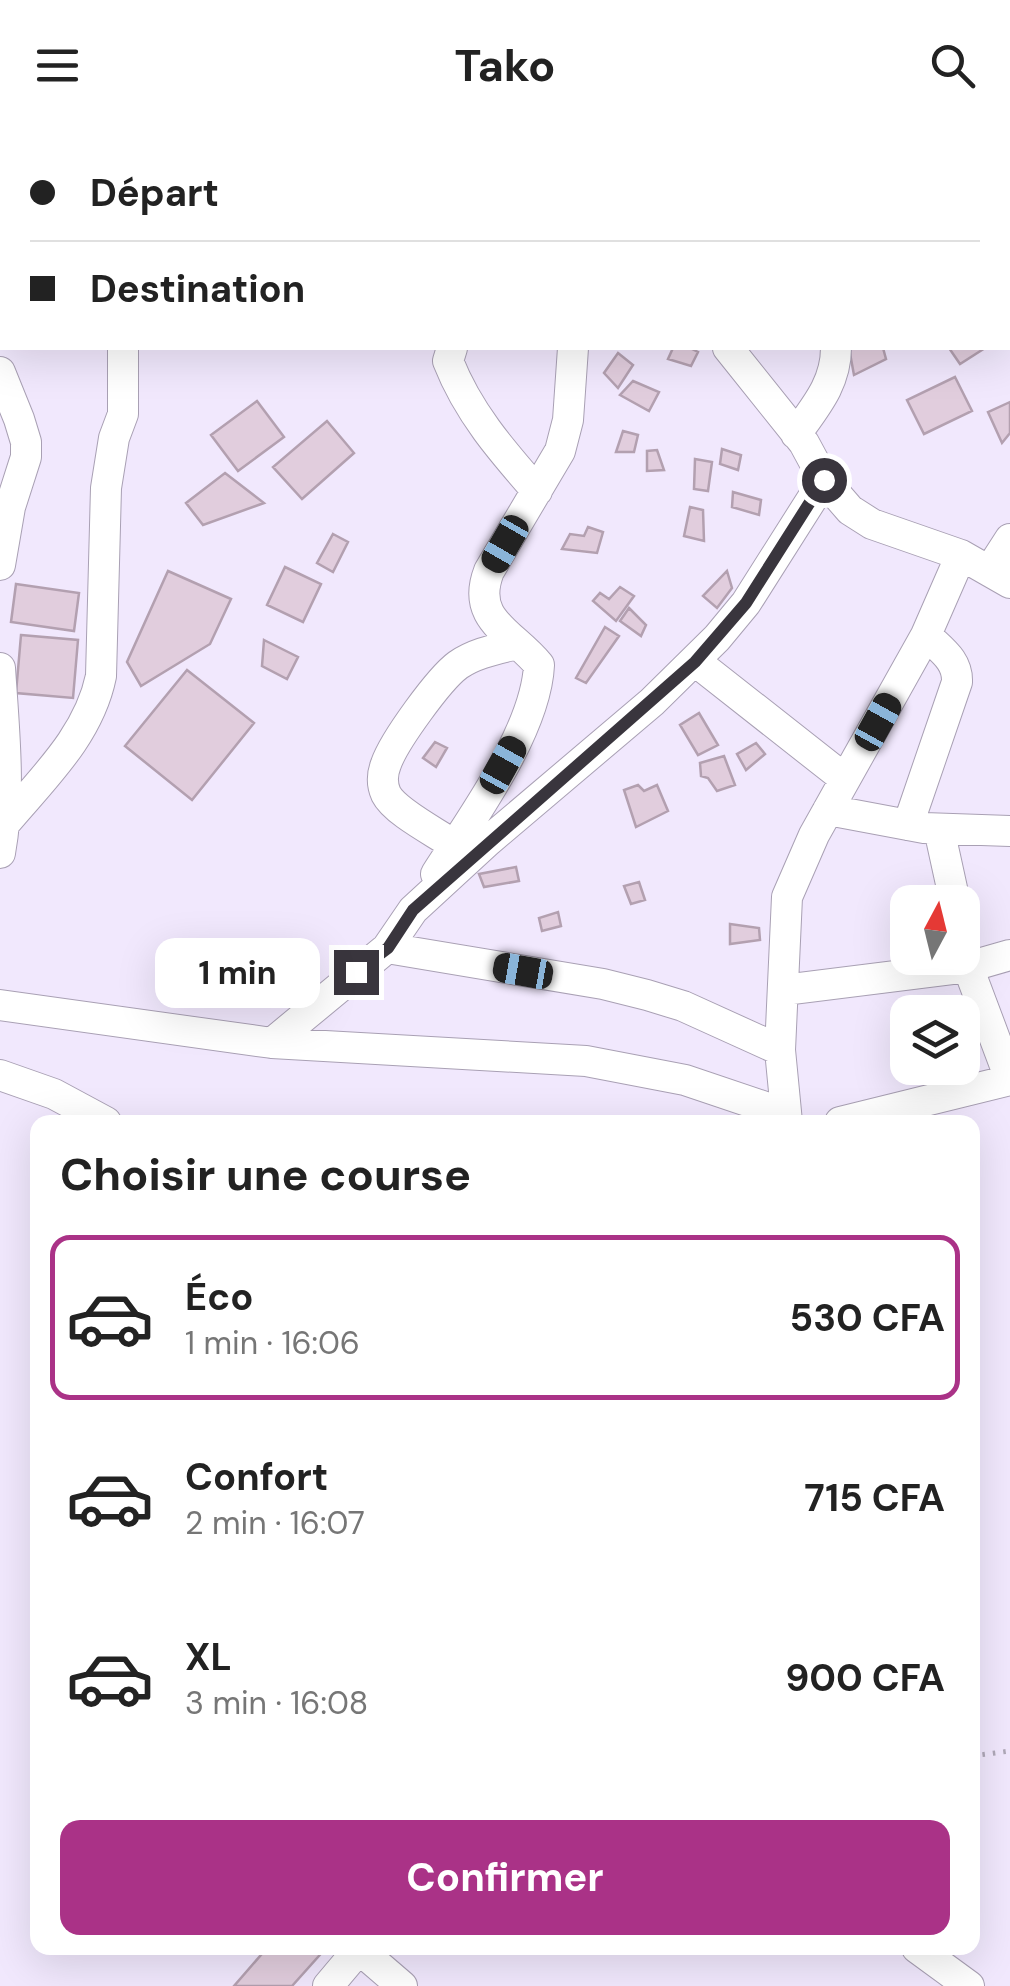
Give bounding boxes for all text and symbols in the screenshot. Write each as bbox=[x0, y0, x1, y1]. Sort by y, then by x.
text: Tako bbox=[455, 36, 555, 95]
icon: menu bbox=[30, 38, 85, 93]
icon: search bbox=[925, 38, 980, 93]
text: Départ bbox=[90, 168, 219, 218]
text: Destination bbox=[90, 264, 305, 314]
route start bbox=[802, 458, 847, 503]
car bbox=[477, 511, 533, 577]
car bbox=[850, 688, 906, 756]
car bbox=[475, 731, 531, 799]
north arrow bbox=[890, 885, 980, 975]
map controls bbox=[890, 885, 980, 1085]
callout: 1 min bbox=[156, 937, 321, 1007]
route end bbox=[334, 950, 379, 995]
car bbox=[491, 951, 555, 991]
text: 1 min bbox=[199, 952, 276, 994]
button: layers bbox=[890, 995, 980, 1085]
text: Choisir une course bbox=[60, 1145, 471, 1204]
text: Éco bbox=[185, 1272, 253, 1322]
icon: car bbox=[65, 1273, 155, 1363]
text: 530 CFA bbox=[790, 1293, 945, 1343]
text: 1 min · 16:06 bbox=[185, 1322, 360, 1364]
text: Confort bbox=[185, 1452, 328, 1502]
icon: car bbox=[65, 1453, 155, 1543]
text: 715 CFA bbox=[804, 1473, 945, 1523]
text: 2 min · 16:07 bbox=[185, 1502, 365, 1544]
text: XL bbox=[185, 1632, 232, 1682]
icon: car bbox=[65, 1633, 155, 1723]
text: 900 CFA bbox=[785, 1653, 945, 1703]
text: 3 min · 16:08 bbox=[185, 1682, 368, 1724]
button: Confirmer bbox=[60, 1820, 950, 1935]

